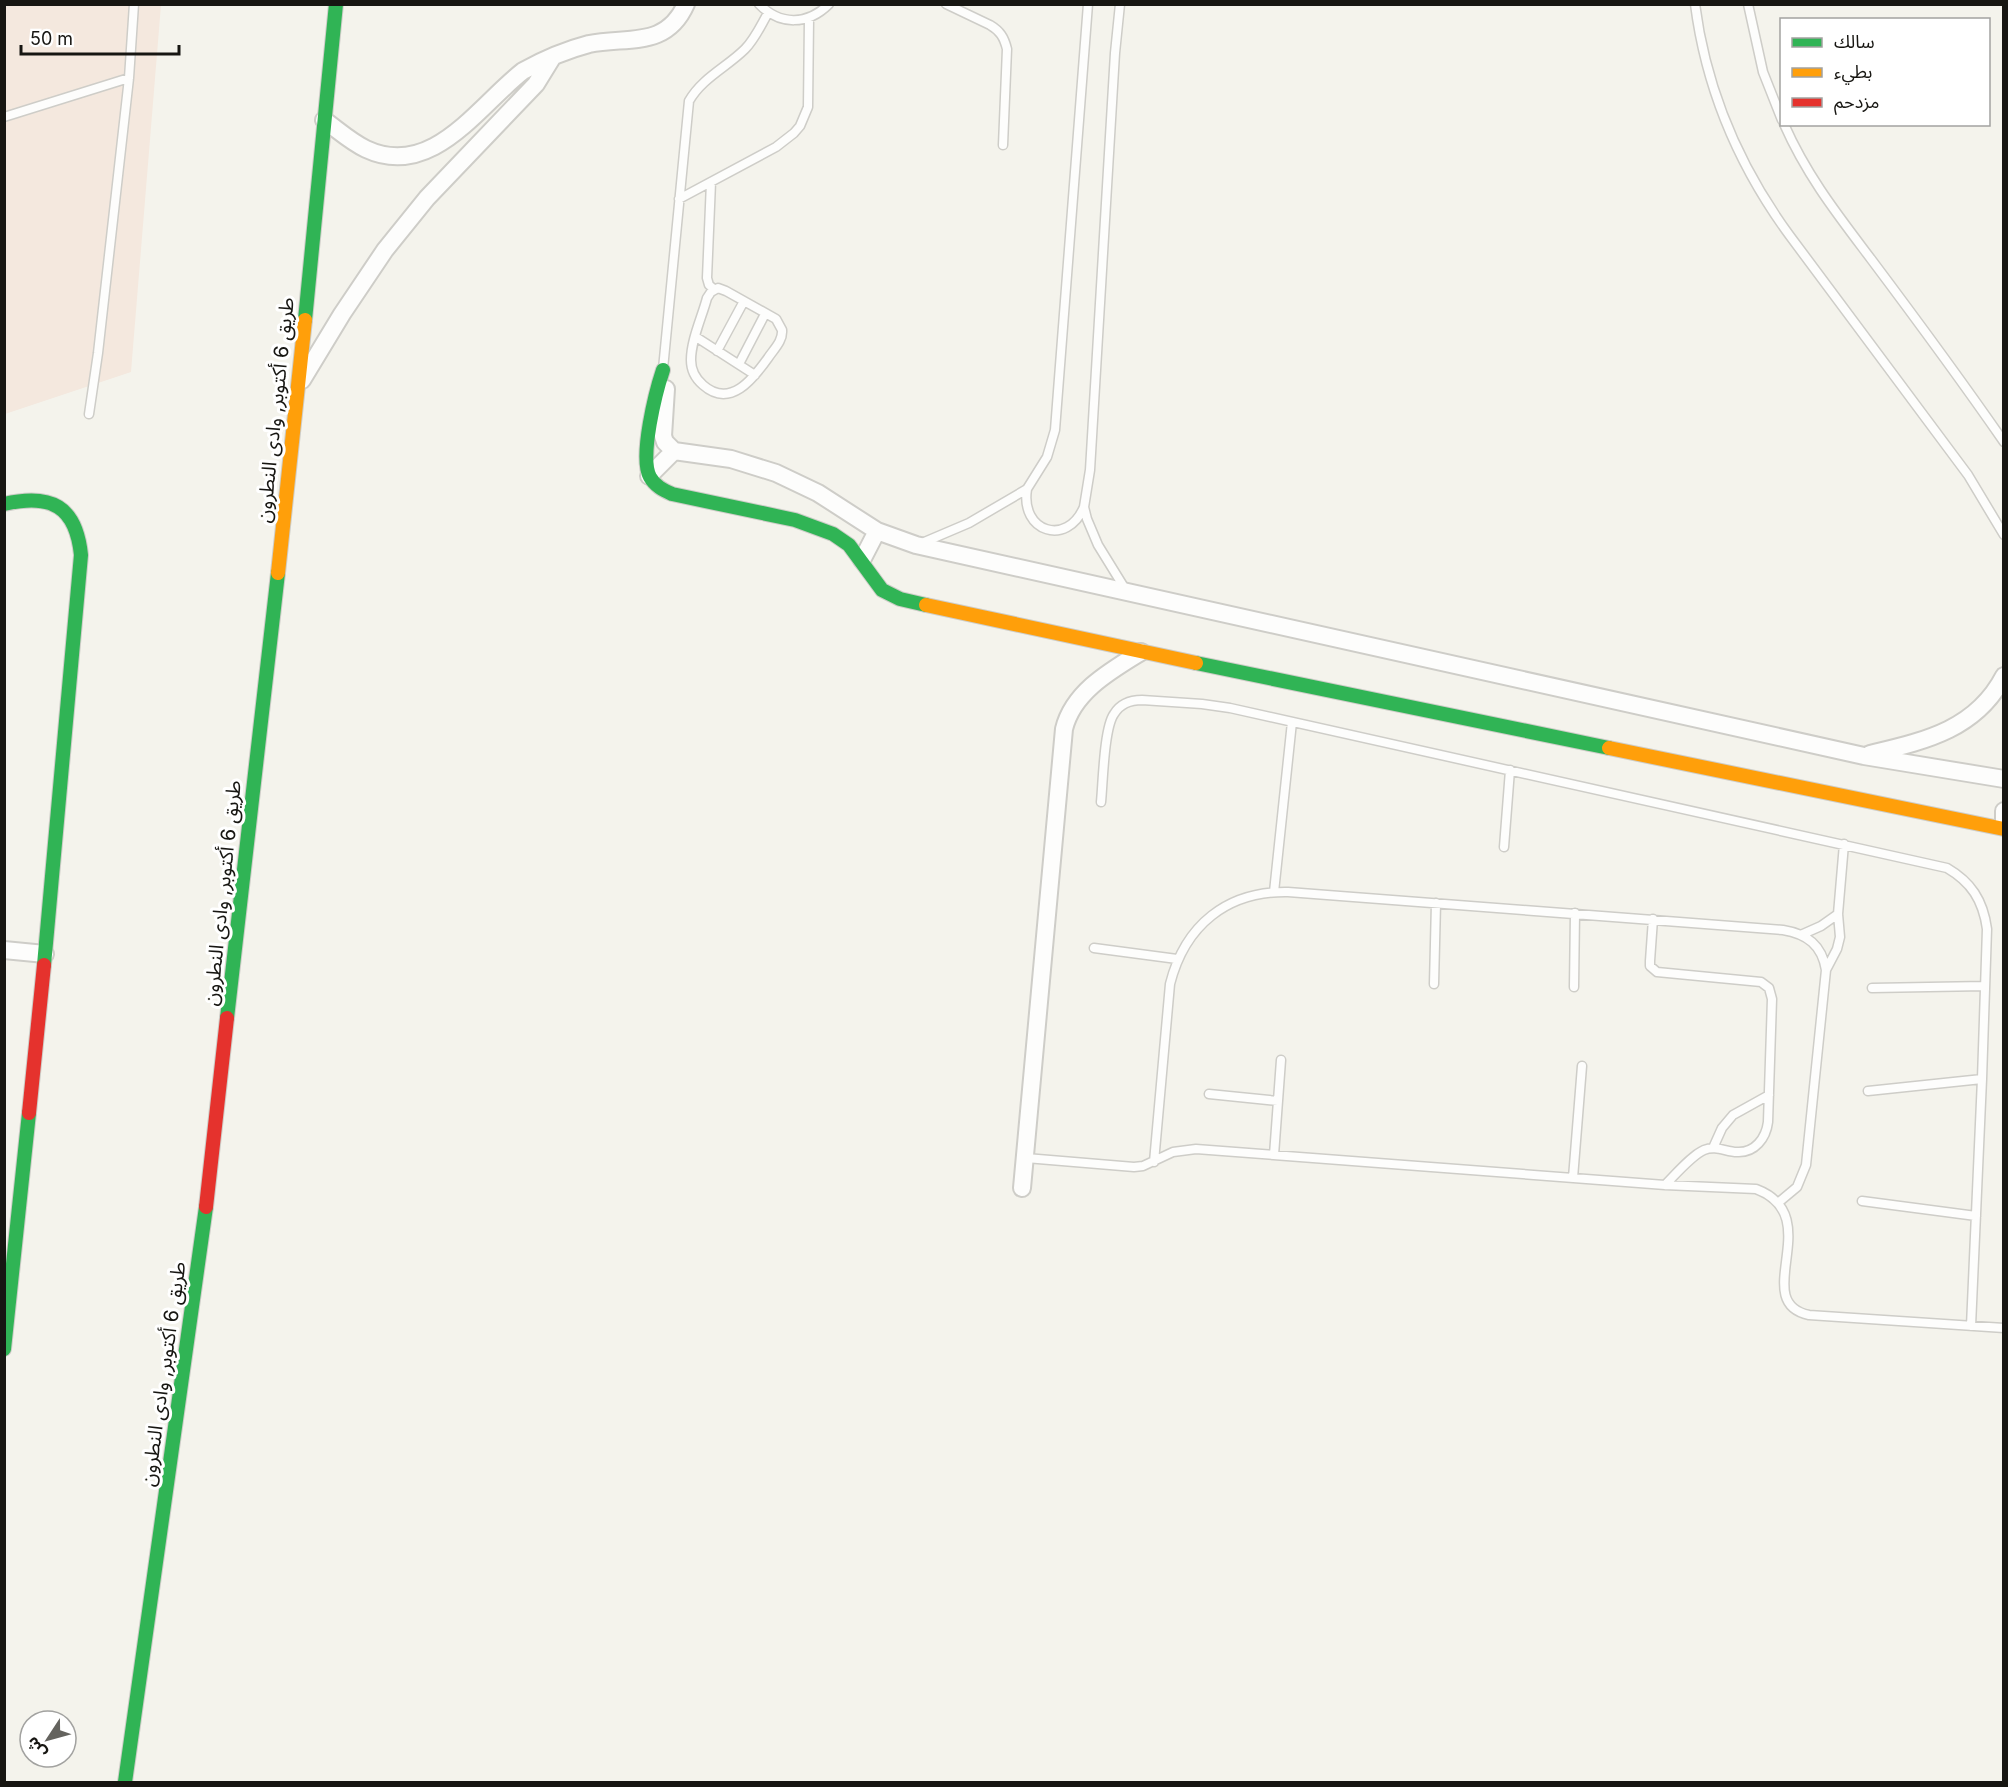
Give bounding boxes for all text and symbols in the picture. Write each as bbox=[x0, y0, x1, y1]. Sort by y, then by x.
scale bar bbox=[21, 18, 178, 56]
legend bbox=[1780, 18, 1990, 126]
text: 50 m bbox=[30, 28, 73, 49]
text: سالك bbox=[1834, 31, 1875, 52]
text: بطيء bbox=[1834, 61, 1872, 85]
text: مزدحم bbox=[1834, 91, 1879, 115]
street label: طريق 6 أكتوبر, وادى النطرون bbox=[251, 296, 300, 524]
street label: طريق 6 أكتوبر, وادى النطرون bbox=[198, 779, 247, 1007]
street label: طريق 6 أكتوبر, وادى النطرون bbox=[135, 1260, 192, 1488]
north arrow bbox=[18, 1709, 78, 1769]
text: ش bbox=[21, 1733, 50, 1763]

